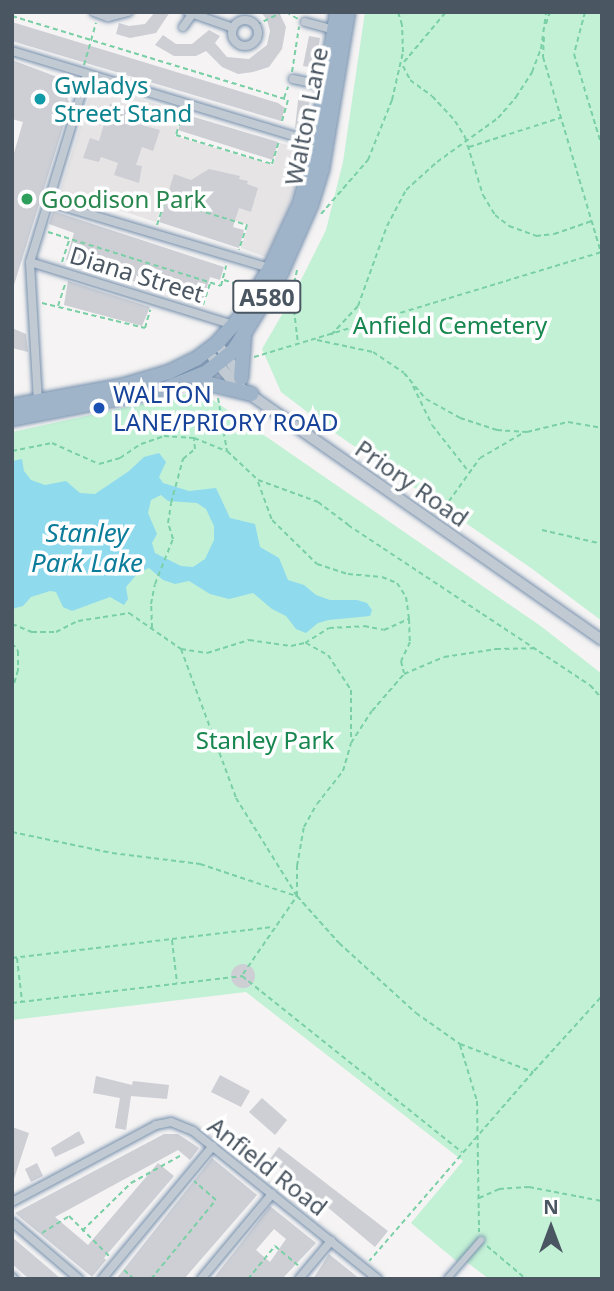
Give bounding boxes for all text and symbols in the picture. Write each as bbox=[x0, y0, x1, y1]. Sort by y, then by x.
street label: Walton Lane bbox=[278, 44, 334, 188]
place label: Gwladys Street Stand bbox=[54, 71, 192, 127]
marker: Gwladys Street Stand bbox=[32, 91, 48, 107]
place label: Goodison Park bbox=[41, 185, 206, 213]
marker: Goodison Park bbox=[19, 191, 35, 207]
street label: Diana Street bbox=[66, 240, 208, 308]
road number: A580 bbox=[232, 278, 302, 316]
park label: Anfield Cemetery bbox=[353, 311, 547, 339]
place label: WALTON LANE/PRIORY ROAD bbox=[113, 380, 339, 436]
marker: WALTON LANE/PRIORY ROAD bbox=[91, 400, 107, 416]
street label: Priory Road bbox=[350, 434, 474, 532]
water label: Stanley Park Lake bbox=[31, 517, 143, 578]
park label: Stanley Park bbox=[196, 726, 334, 754]
street label: Anfield Road bbox=[203, 1111, 333, 1221]
north arrow bbox=[516, 1193, 586, 1263]
text: N bbox=[543, 1194, 559, 1220]

